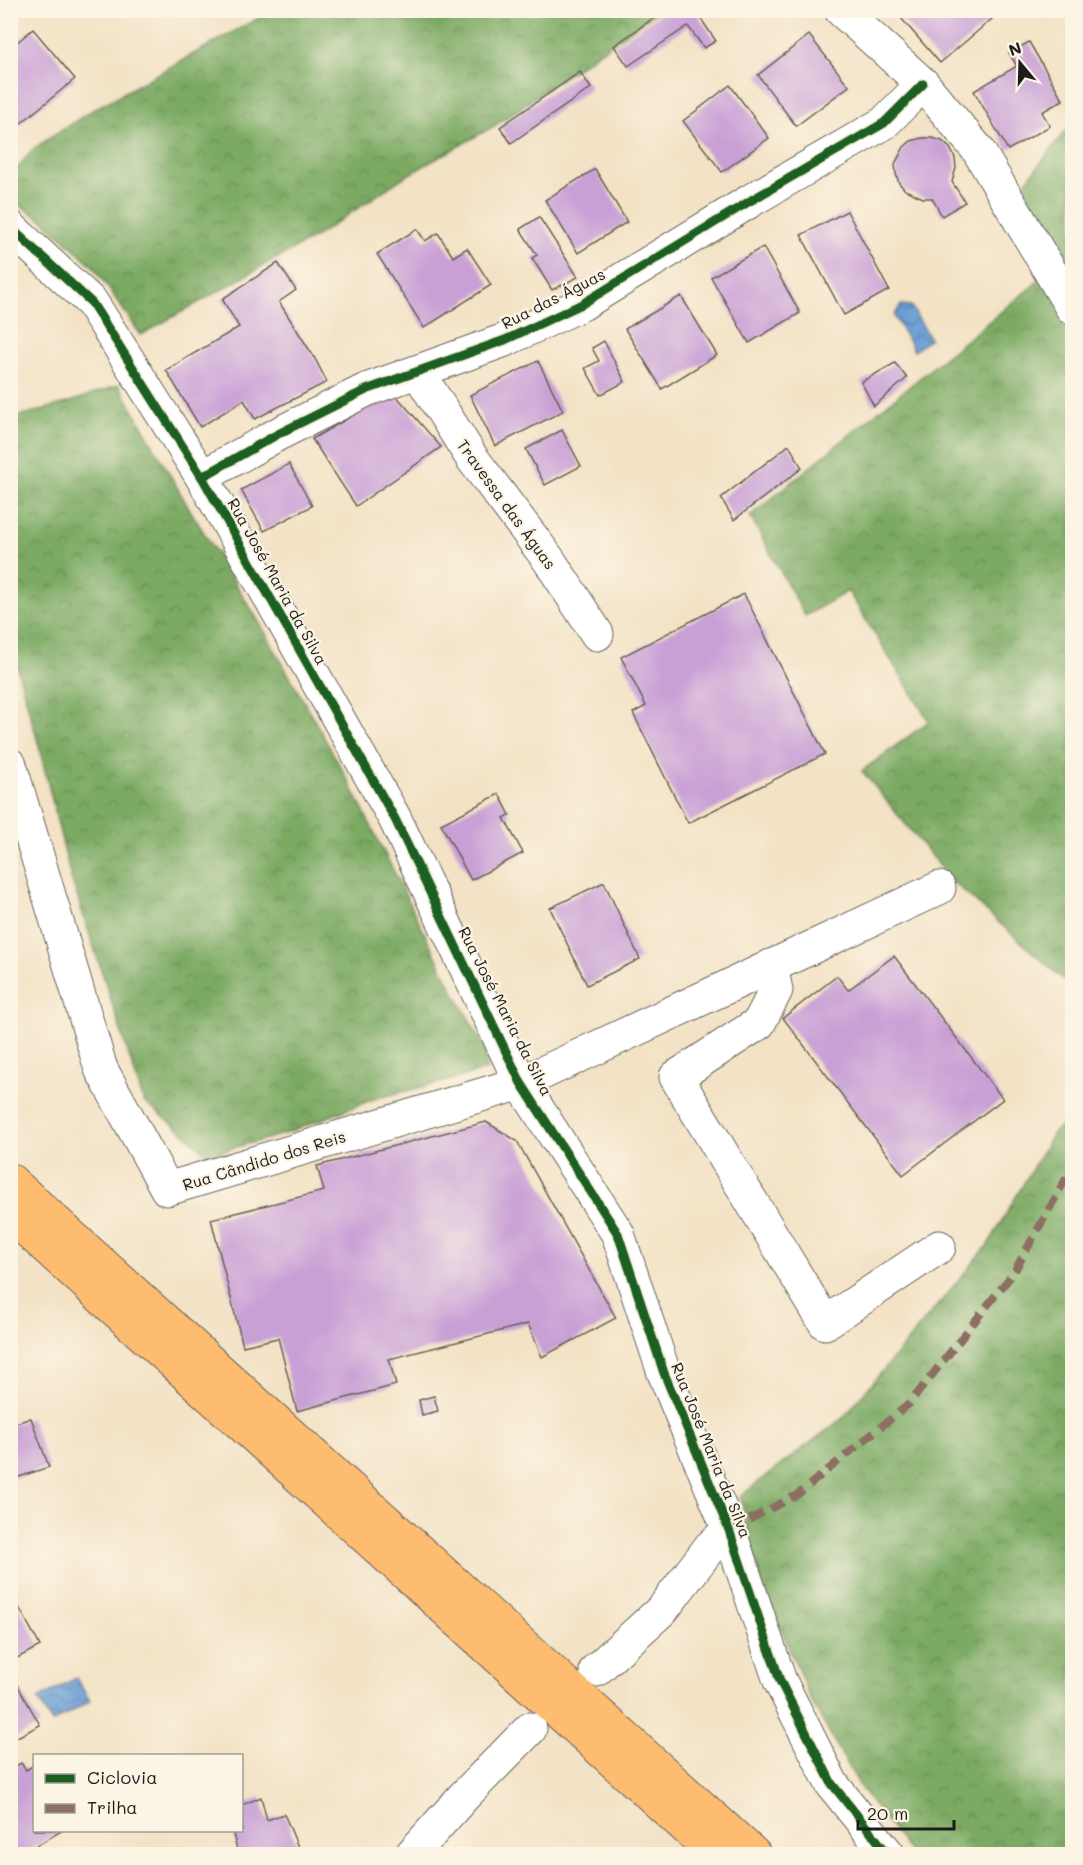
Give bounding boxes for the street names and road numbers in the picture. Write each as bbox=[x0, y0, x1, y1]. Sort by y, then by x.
street label: Rua das Águas bbox=[497, 263, 609, 333]
street label: Travessa das Águas bbox=[453, 435, 561, 573]
street label: Rua José Maria da Silva bbox=[223, 494, 333, 668]
street label: Rua José Maria da Silva bbox=[454, 923, 558, 1099]
street label: Rua Cândido dos Reis bbox=[180, 1125, 348, 1195]
street label: Rua José Maria da Silva bbox=[667, 1359, 757, 1541]

